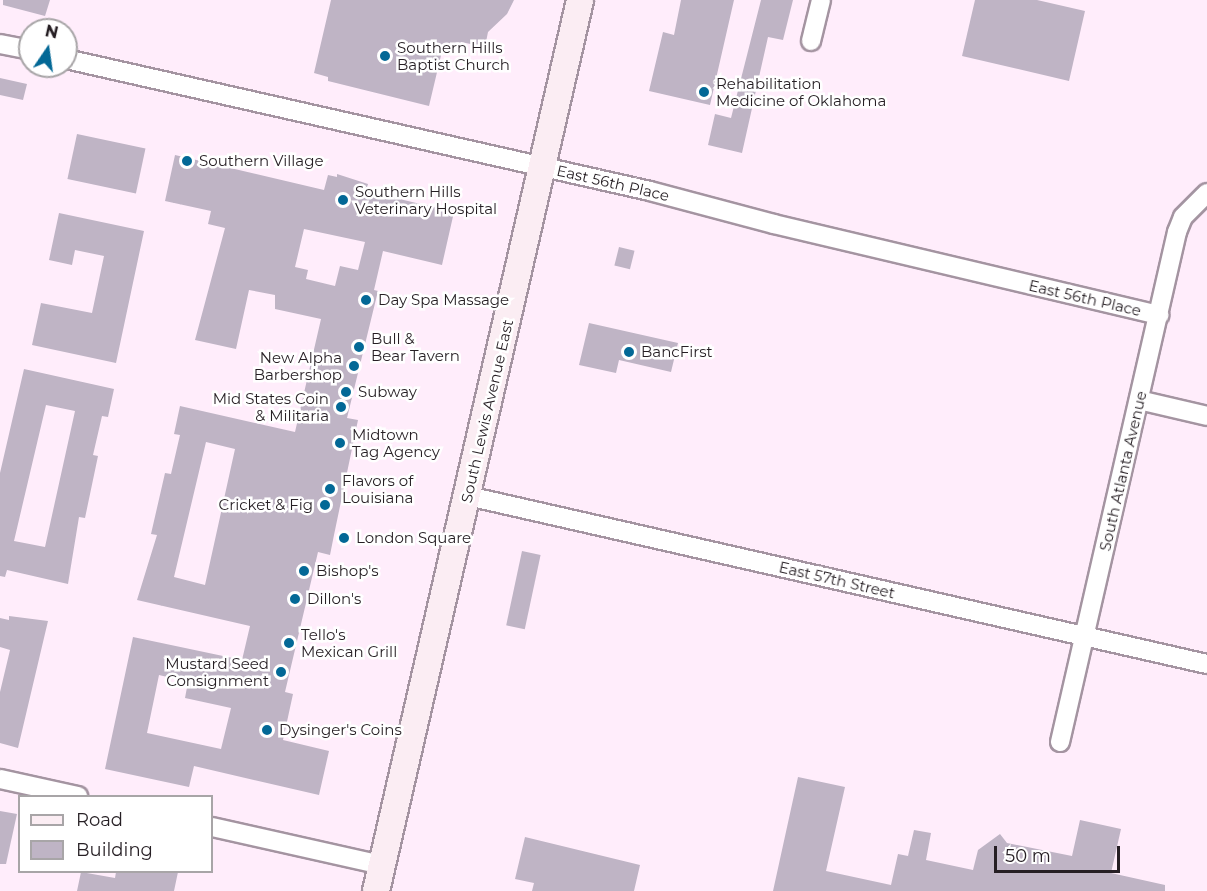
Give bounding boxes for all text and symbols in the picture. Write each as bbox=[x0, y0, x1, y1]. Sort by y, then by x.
north arrow bbox=[18, 18, 78, 78]
text: N bbox=[43, 21, 60, 43]
place label: Southern Hills Baptist Church bbox=[397, 38, 510, 73]
marker: Southern Hills Baptist Church bbox=[378, 49, 392, 63]
place label: Rehabilitation Medicine of Oklahoma bbox=[716, 74, 886, 109]
marker: Rehabilitation Medicine of Oklahoma bbox=[697, 85, 711, 99]
place label: Southern Village bbox=[199, 152, 323, 170]
marker: Southern Village bbox=[180, 154, 194, 168]
street label: East 56th Place bbox=[555, 161, 671, 205]
place label: Southern Hills Veterinary Hospital bbox=[355, 182, 497, 217]
marker: Southern Hills Veterinary Hospital bbox=[336, 193, 350, 207]
street label: East 56th Place bbox=[1027, 276, 1143, 320]
place label: Day Spa Massage bbox=[378, 291, 509, 309]
marker: Day Spa Massage bbox=[359, 293, 373, 307]
street label: South Lewis Avenue East bbox=[457, 318, 517, 504]
place label: Bull & Bear Tavern bbox=[371, 329, 460, 364]
marker: Bull & Bear Tavern bbox=[352, 340, 366, 354]
place label: BancFirst bbox=[641, 343, 713, 361]
marker: BancFirst bbox=[622, 345, 636, 359]
place label: New Alpha Barbershop bbox=[254, 348, 342, 383]
marker: New Alpha Barbershop bbox=[347, 359, 361, 373]
place label: Subway bbox=[358, 383, 417, 401]
marker: Subway bbox=[339, 385, 353, 399]
place label: Mid States Coin & Militaria bbox=[213, 389, 329, 424]
street label: South Atlanta Avenue bbox=[1096, 389, 1150, 553]
marker: Mid States Coin & Militaria bbox=[334, 400, 348, 414]
place label: Midtown Tag Agency bbox=[352, 425, 440, 460]
marker: Midtown Tag Agency bbox=[333, 436, 347, 450]
place label: Flavors of Louisiana bbox=[342, 471, 413, 506]
marker: Flavors of Louisiana bbox=[323, 482, 337, 496]
place label: Cricket & Fig bbox=[219, 496, 313, 514]
marker: Cricket & Fig bbox=[318, 498, 332, 512]
place label: London Square bbox=[356, 529, 471, 547]
marker: London Square bbox=[337, 531, 351, 545]
street label: East 57th Street bbox=[777, 558, 897, 602]
place label: Bishop's bbox=[316, 562, 379, 580]
marker: Bishop's bbox=[297, 564, 311, 578]
place label: Dillon's bbox=[307, 590, 361, 608]
marker: Dillon's bbox=[288, 592, 302, 606]
place label: Tello's Mexican Grill bbox=[301, 625, 397, 660]
marker: Tello's Mexican Grill bbox=[282, 636, 296, 650]
place label: Mustard Seed Consignment bbox=[165, 654, 269, 689]
marker: Mustard Seed Consignment bbox=[274, 665, 288, 679]
place label: Dysinger's Coins bbox=[279, 721, 402, 739]
marker: Dysinger's Coins bbox=[260, 723, 274, 737]
legend bbox=[18, 795, 213, 873]
text: Road bbox=[76, 809, 123, 831]
scale bar bbox=[997, 834, 1123, 872]
text: Building bbox=[76, 839, 153, 861]
text: 50 m bbox=[1005, 845, 1051, 867]

